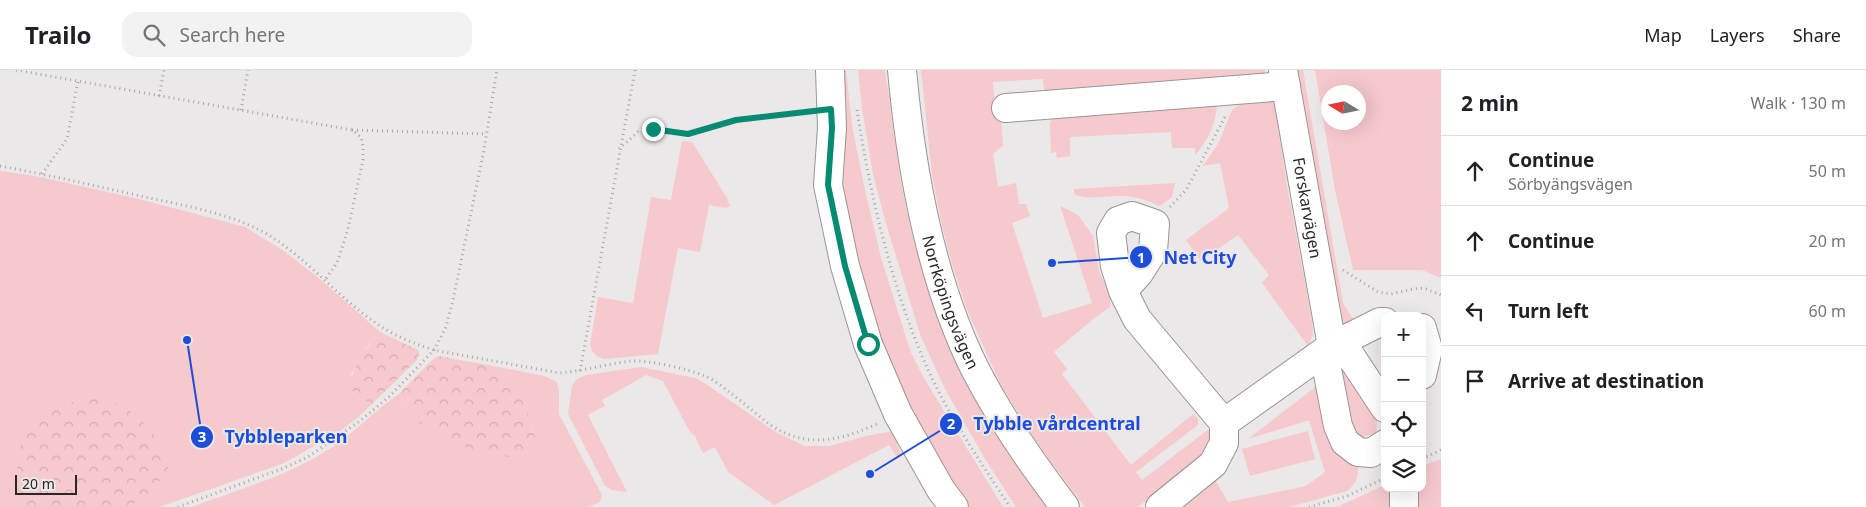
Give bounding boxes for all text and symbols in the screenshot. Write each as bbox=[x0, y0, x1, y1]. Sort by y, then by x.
search box bbox=[122, 12, 472, 57]
text: Trailo bbox=[25, 18, 92, 51]
icon: search bbox=[140, 21, 168, 49]
text: Search here bbox=[180, 22, 285, 48]
text: Map bbox=[1644, 23, 1682, 47]
text: Layers bbox=[1710, 23, 1765, 47]
text: Share bbox=[1793, 23, 1841, 47]
north arrow bbox=[1321, 85, 1366, 130]
text: 2 min bbox=[1461, 89, 1519, 117]
text: Walk · 130 m bbox=[1751, 92, 1846, 114]
route end bbox=[642, 118, 665, 141]
text: Continue bbox=[1508, 147, 1594, 173]
street label: Forskarvägen bbox=[1288, 156, 1327, 260]
icon: ahead bbox=[1461, 157, 1489, 185]
text: 50 m bbox=[1809, 160, 1846, 182]
text: Sörbyängsvägen bbox=[1508, 173, 1633, 195]
icon: ahead bbox=[1461, 227, 1489, 255]
text: Continue bbox=[1508, 228, 1594, 254]
text: 20 m bbox=[1809, 230, 1846, 252]
street label: Norrköpingsvägen bbox=[917, 233, 984, 373]
callout: Net City bbox=[1128, 241, 1246, 274]
text: Net City bbox=[1164, 245, 1237, 269]
text: 1 bbox=[1137, 247, 1145, 267]
icon: left bbox=[1461, 297, 1489, 325]
text: Turn left bbox=[1508, 298, 1589, 324]
text: 60 m bbox=[1809, 300, 1846, 322]
map controls bbox=[1381, 312, 1426, 492]
button: + bbox=[1381, 312, 1426, 357]
route start bbox=[857, 333, 880, 356]
button: − bbox=[1381, 357, 1426, 402]
icon: arrive bbox=[1461, 367, 1489, 395]
text: Arrive at destination bbox=[1508, 368, 1704, 394]
button: locate bbox=[1381, 402, 1426, 447]
callout: Tybble vårdcentral bbox=[938, 408, 1151, 441]
text: Tybble vårdcentral bbox=[973, 411, 1141, 435]
text: 2 bbox=[947, 413, 956, 433]
callout: Tybbleparken bbox=[190, 420, 358, 453]
text: Tybbleparken bbox=[225, 424, 347, 448]
text: 3 bbox=[198, 426, 206, 446]
button: layers bbox=[1381, 447, 1426, 492]
scale bar bbox=[15, 472, 78, 495]
text: 20 m bbox=[22, 474, 55, 493]

